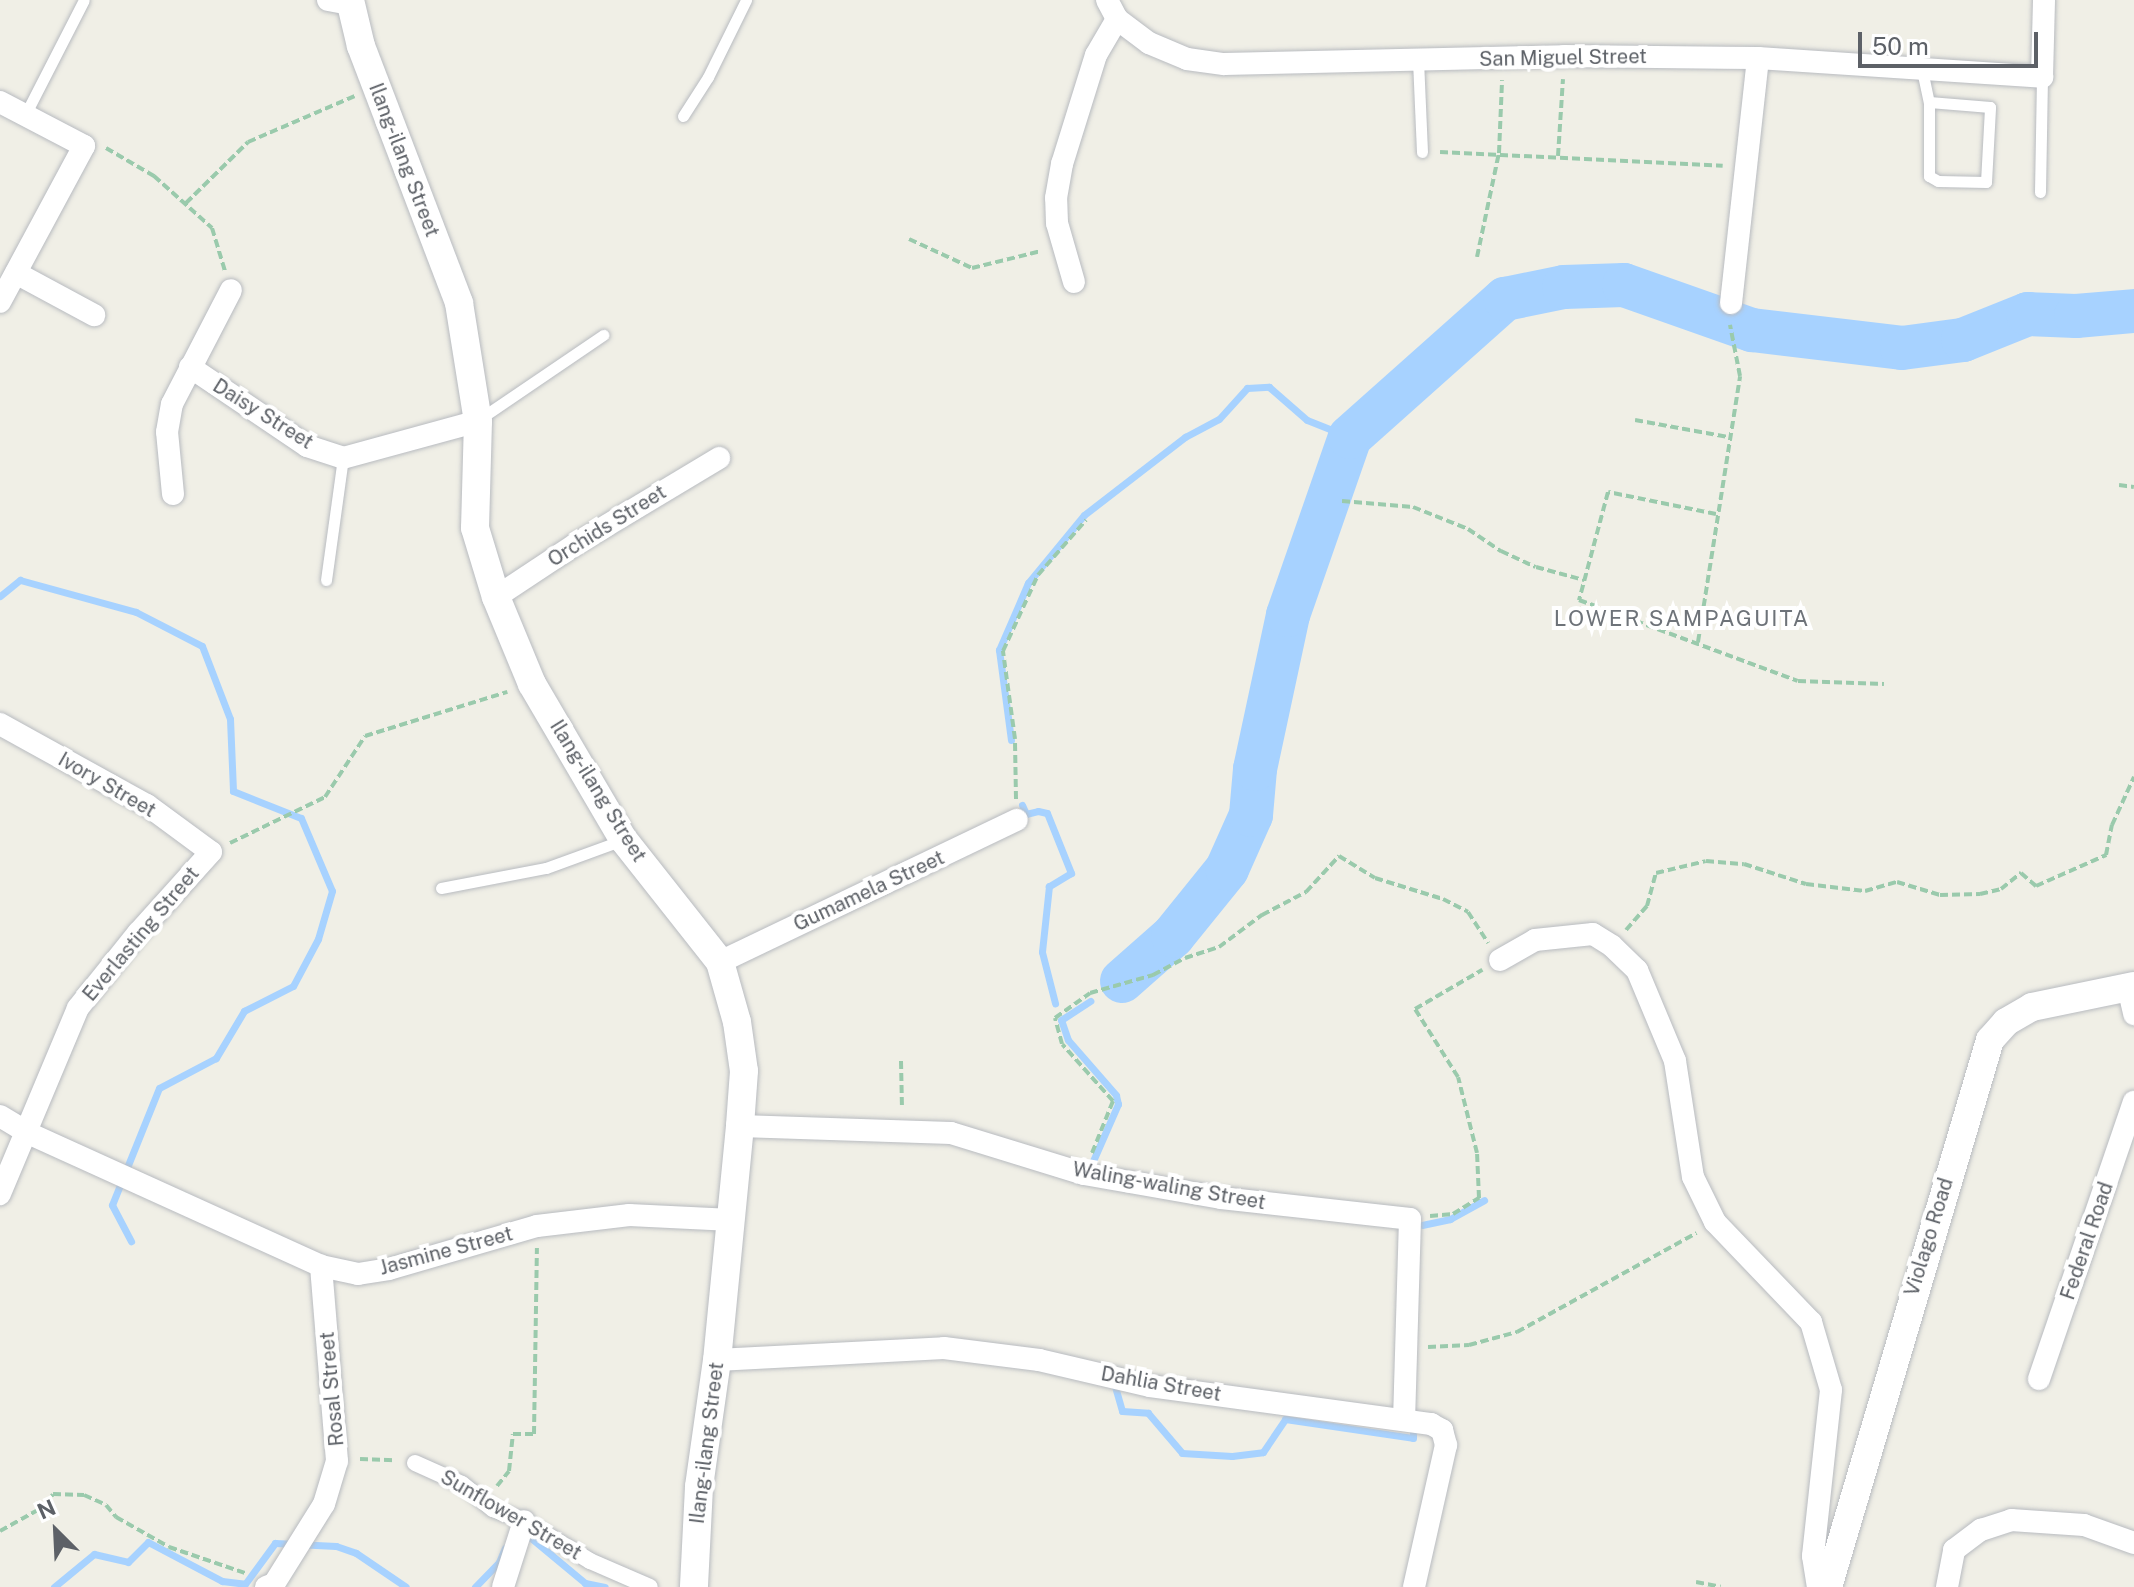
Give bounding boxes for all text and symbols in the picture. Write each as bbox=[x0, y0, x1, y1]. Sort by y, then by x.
scale bar bbox=[1862, 16, 2042, 66]
text: 50 m bbox=[1872, 32, 1929, 60]
street label: San Miguel Street bbox=[1479, 45, 1647, 71]
street label: Ilang-ilang Street bbox=[364, 80, 444, 240]
street label: Daisy Street bbox=[208, 374, 318, 454]
street label: Orchids Street bbox=[544, 480, 670, 572]
district label: LOWER SAMPAGUITA bbox=[1554, 606, 1810, 632]
street label: Ilang-ilang Street bbox=[545, 716, 651, 866]
street label: Ivory Street bbox=[54, 747, 160, 823]
street label: Gumamela Street bbox=[790, 846, 948, 936]
street label: Everlasting Street bbox=[78, 862, 204, 1006]
street label: Waling-waling Street bbox=[1071, 1157, 1267, 1215]
street label: Violago Road bbox=[1900, 1175, 1958, 1299]
street label: Federal Road bbox=[2056, 1179, 2118, 1303]
street label: Jasmine Street bbox=[377, 1222, 515, 1280]
street label: Rosal Street bbox=[315, 1331, 349, 1447]
street label: Ilang-ilang Street bbox=[685, 1361, 729, 1525]
street label: Dahlia Street bbox=[1099, 1362, 1223, 1406]
street label: Sunflower Street bbox=[436, 1465, 586, 1565]
north arrow bbox=[16, 1491, 96, 1571]
text: N bbox=[33, 1494, 59, 1524]

